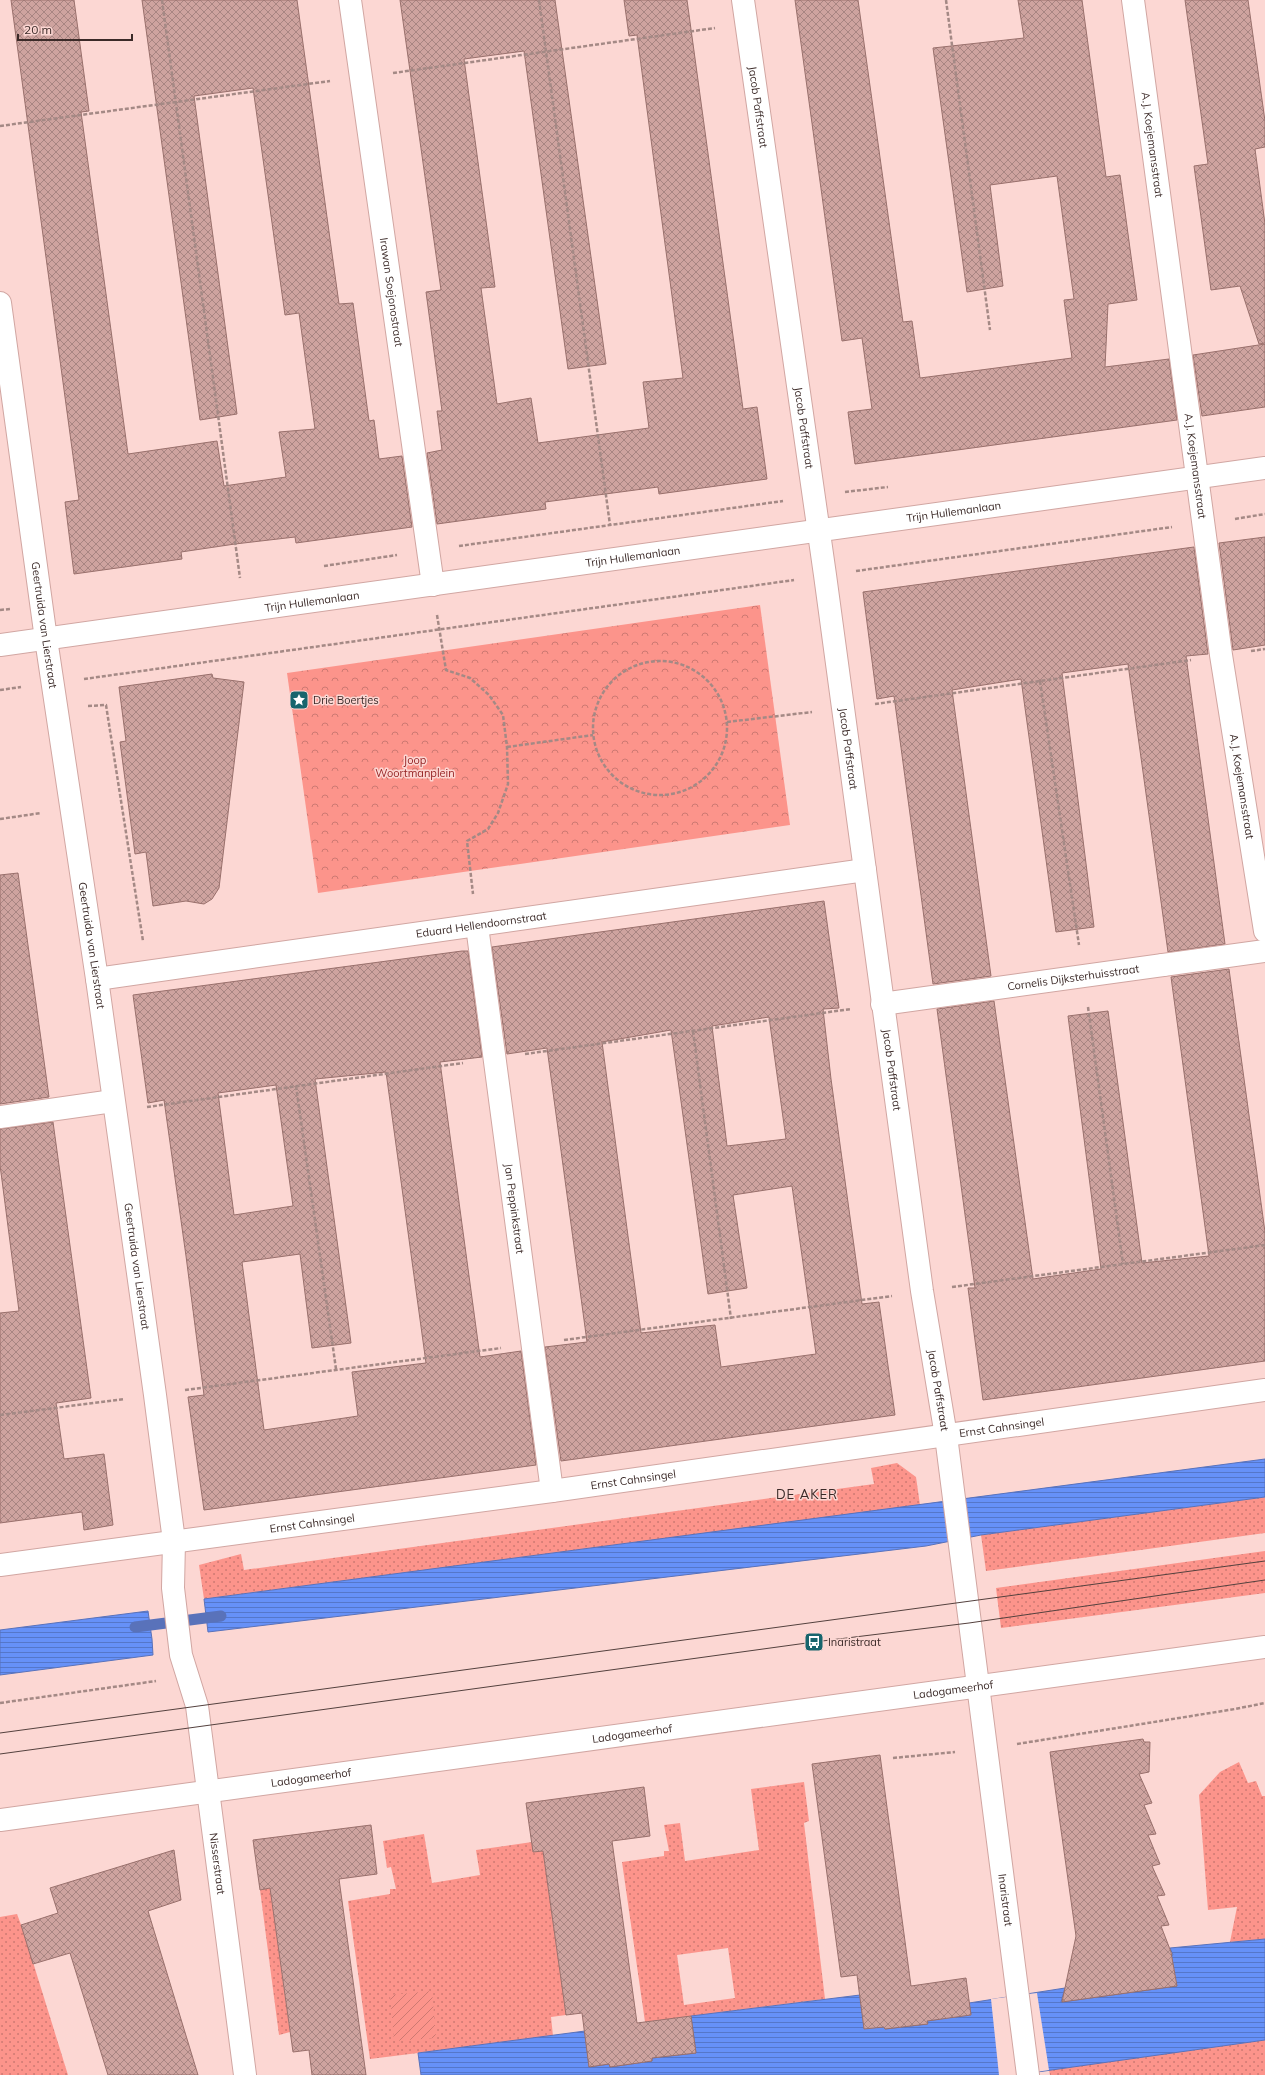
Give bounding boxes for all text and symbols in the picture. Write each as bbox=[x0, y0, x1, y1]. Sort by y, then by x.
scale bar bbox=[18, 16, 132, 42]
text: 20 m bbox=[24, 22, 52, 37]
street label: Jacob Paffstraat bbox=[746, 65, 771, 149]
street label: A.J. Koejemansstraat bbox=[1138, 91, 1166, 198]
street label: Irawan Soejonostraat bbox=[377, 237, 406, 348]
street label: Jacob Paffstraat bbox=[791, 386, 817, 470]
street label: A.J. Koejemansstraat bbox=[1182, 412, 1210, 520]
street label: Trijn Hullemanlaan bbox=[905, 498, 1002, 525]
street label: Trijn Hullemanlaan bbox=[585, 543, 681, 570]
street label: Geertruida van Lierstraat bbox=[28, 561, 60, 689]
street label: Trijn Hullemanlaan bbox=[264, 588, 360, 615]
place icon: Drie Boertjes bbox=[288, 689, 310, 711]
place label: Drie Boertjes bbox=[313, 693, 379, 707]
street label: Jacob Paffstraat bbox=[836, 707, 861, 790]
street label: A.J. Koejemansstraat bbox=[1227, 733, 1257, 840]
park label: Joop Woortmanplein bbox=[375, 753, 455, 780]
street label: Geertruida van Lierstraat bbox=[76, 881, 108, 1010]
street label: Eduard Hellendoornstraat bbox=[415, 908, 547, 941]
street label: Cornelis Dijksterhuisstraat bbox=[1006, 961, 1140, 994]
street label: Jacob Paffstraat bbox=[880, 1028, 904, 1112]
street label: Jan Peppinkstraat bbox=[502, 1163, 527, 1255]
street label: Geertruida van Lierstraat bbox=[121, 1202, 153, 1331]
street label: Jacob Paffstraat bbox=[925, 1349, 952, 1432]
street label: Ernst Cahnsingel bbox=[958, 1414, 1045, 1440]
street label: Ernst Cahnsingel bbox=[590, 1467, 677, 1492]
district label: DE AKER bbox=[776, 1486, 838, 1502]
street label: Ernst Cahnsingel bbox=[269, 1511, 356, 1536]
bus stop icon: Inaristraat bbox=[803, 1631, 825, 1653]
place label: Inaristraat bbox=[828, 1635, 881, 1649]
street label: Ladogameerhof bbox=[912, 1677, 994, 1702]
street label: Ladogameerhof bbox=[591, 1721, 673, 1746]
street label: Ladogameerhof bbox=[270, 1765, 352, 1790]
street label: Nisserstraat bbox=[207, 1832, 228, 1895]
street label: Inaristraat bbox=[995, 1873, 1016, 1927]

